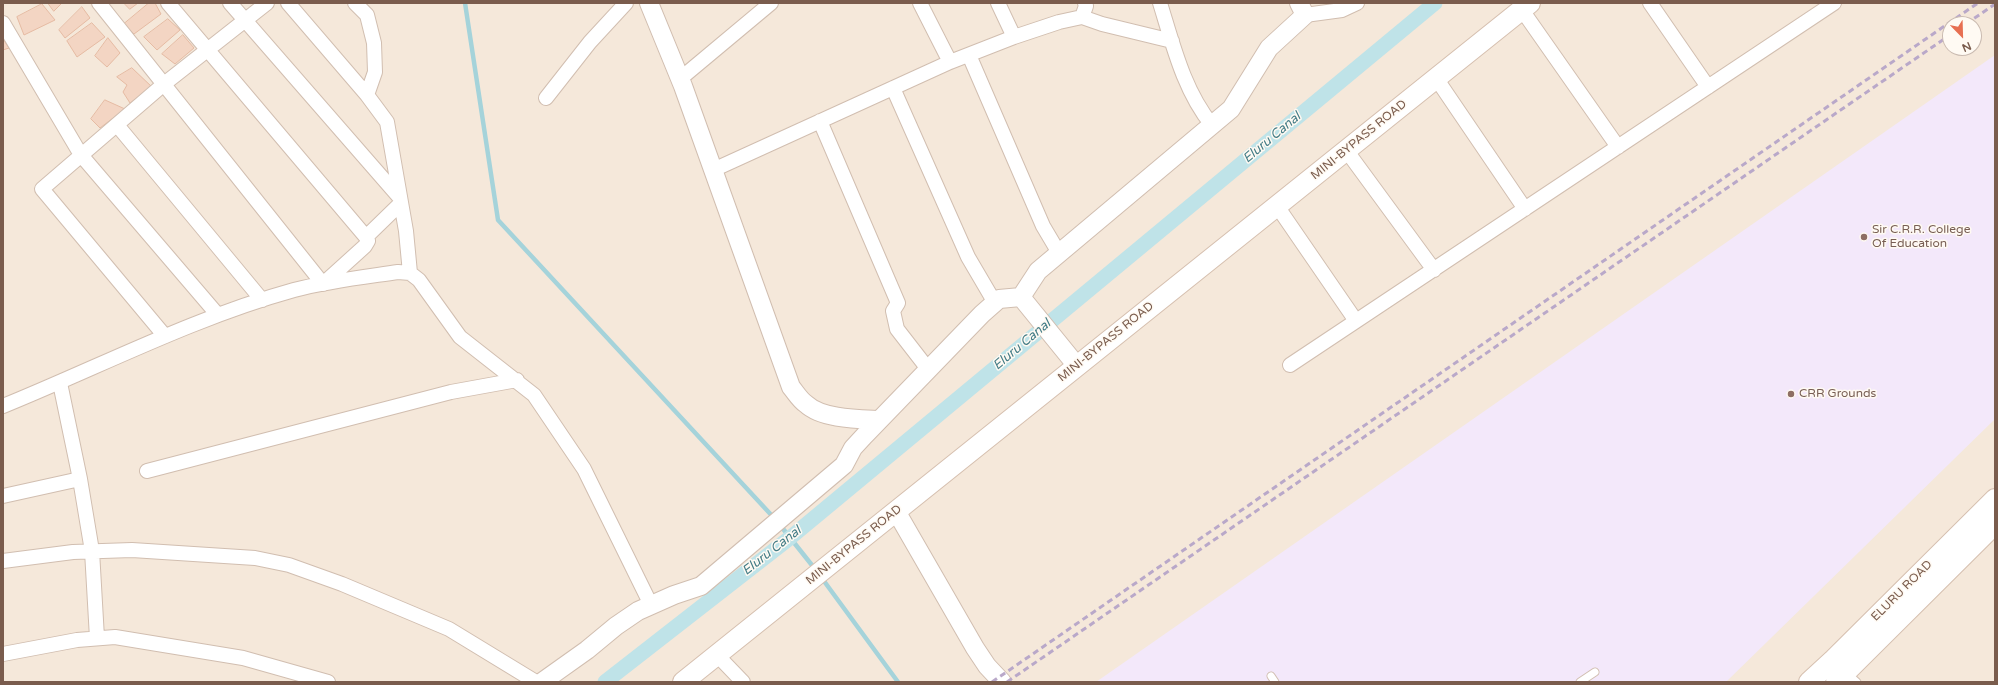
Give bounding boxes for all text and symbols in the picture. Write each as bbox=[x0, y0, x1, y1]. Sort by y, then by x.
north arrow bbox=[1942, 16, 1982, 56]
text: N bbox=[1960, 39, 1973, 54]
street label: MINI-BYPASS ROAD bbox=[1308, 97, 1410, 183]
water label: Eluru Canal bbox=[1240, 109, 1304, 167]
place label: Sir C.R.R. College Of Education bbox=[1872, 223, 1970, 251]
marker: Sir C.R.R. College Of Education bbox=[1859, 232, 1869, 242]
street label: MINI-BYPASS ROAD bbox=[1055, 299, 1157, 385]
water label: Eluru Canal bbox=[990, 316, 1054, 374]
place label: CRR Grounds bbox=[1799, 387, 1876, 401]
marker: CRR Grounds bbox=[1786, 389, 1796, 399]
street label: MINI-BYPASS ROAD bbox=[803, 502, 905, 588]
water label: Eluru Canal bbox=[739, 523, 805, 579]
street label: ELURU ROAD bbox=[1869, 558, 1935, 624]

